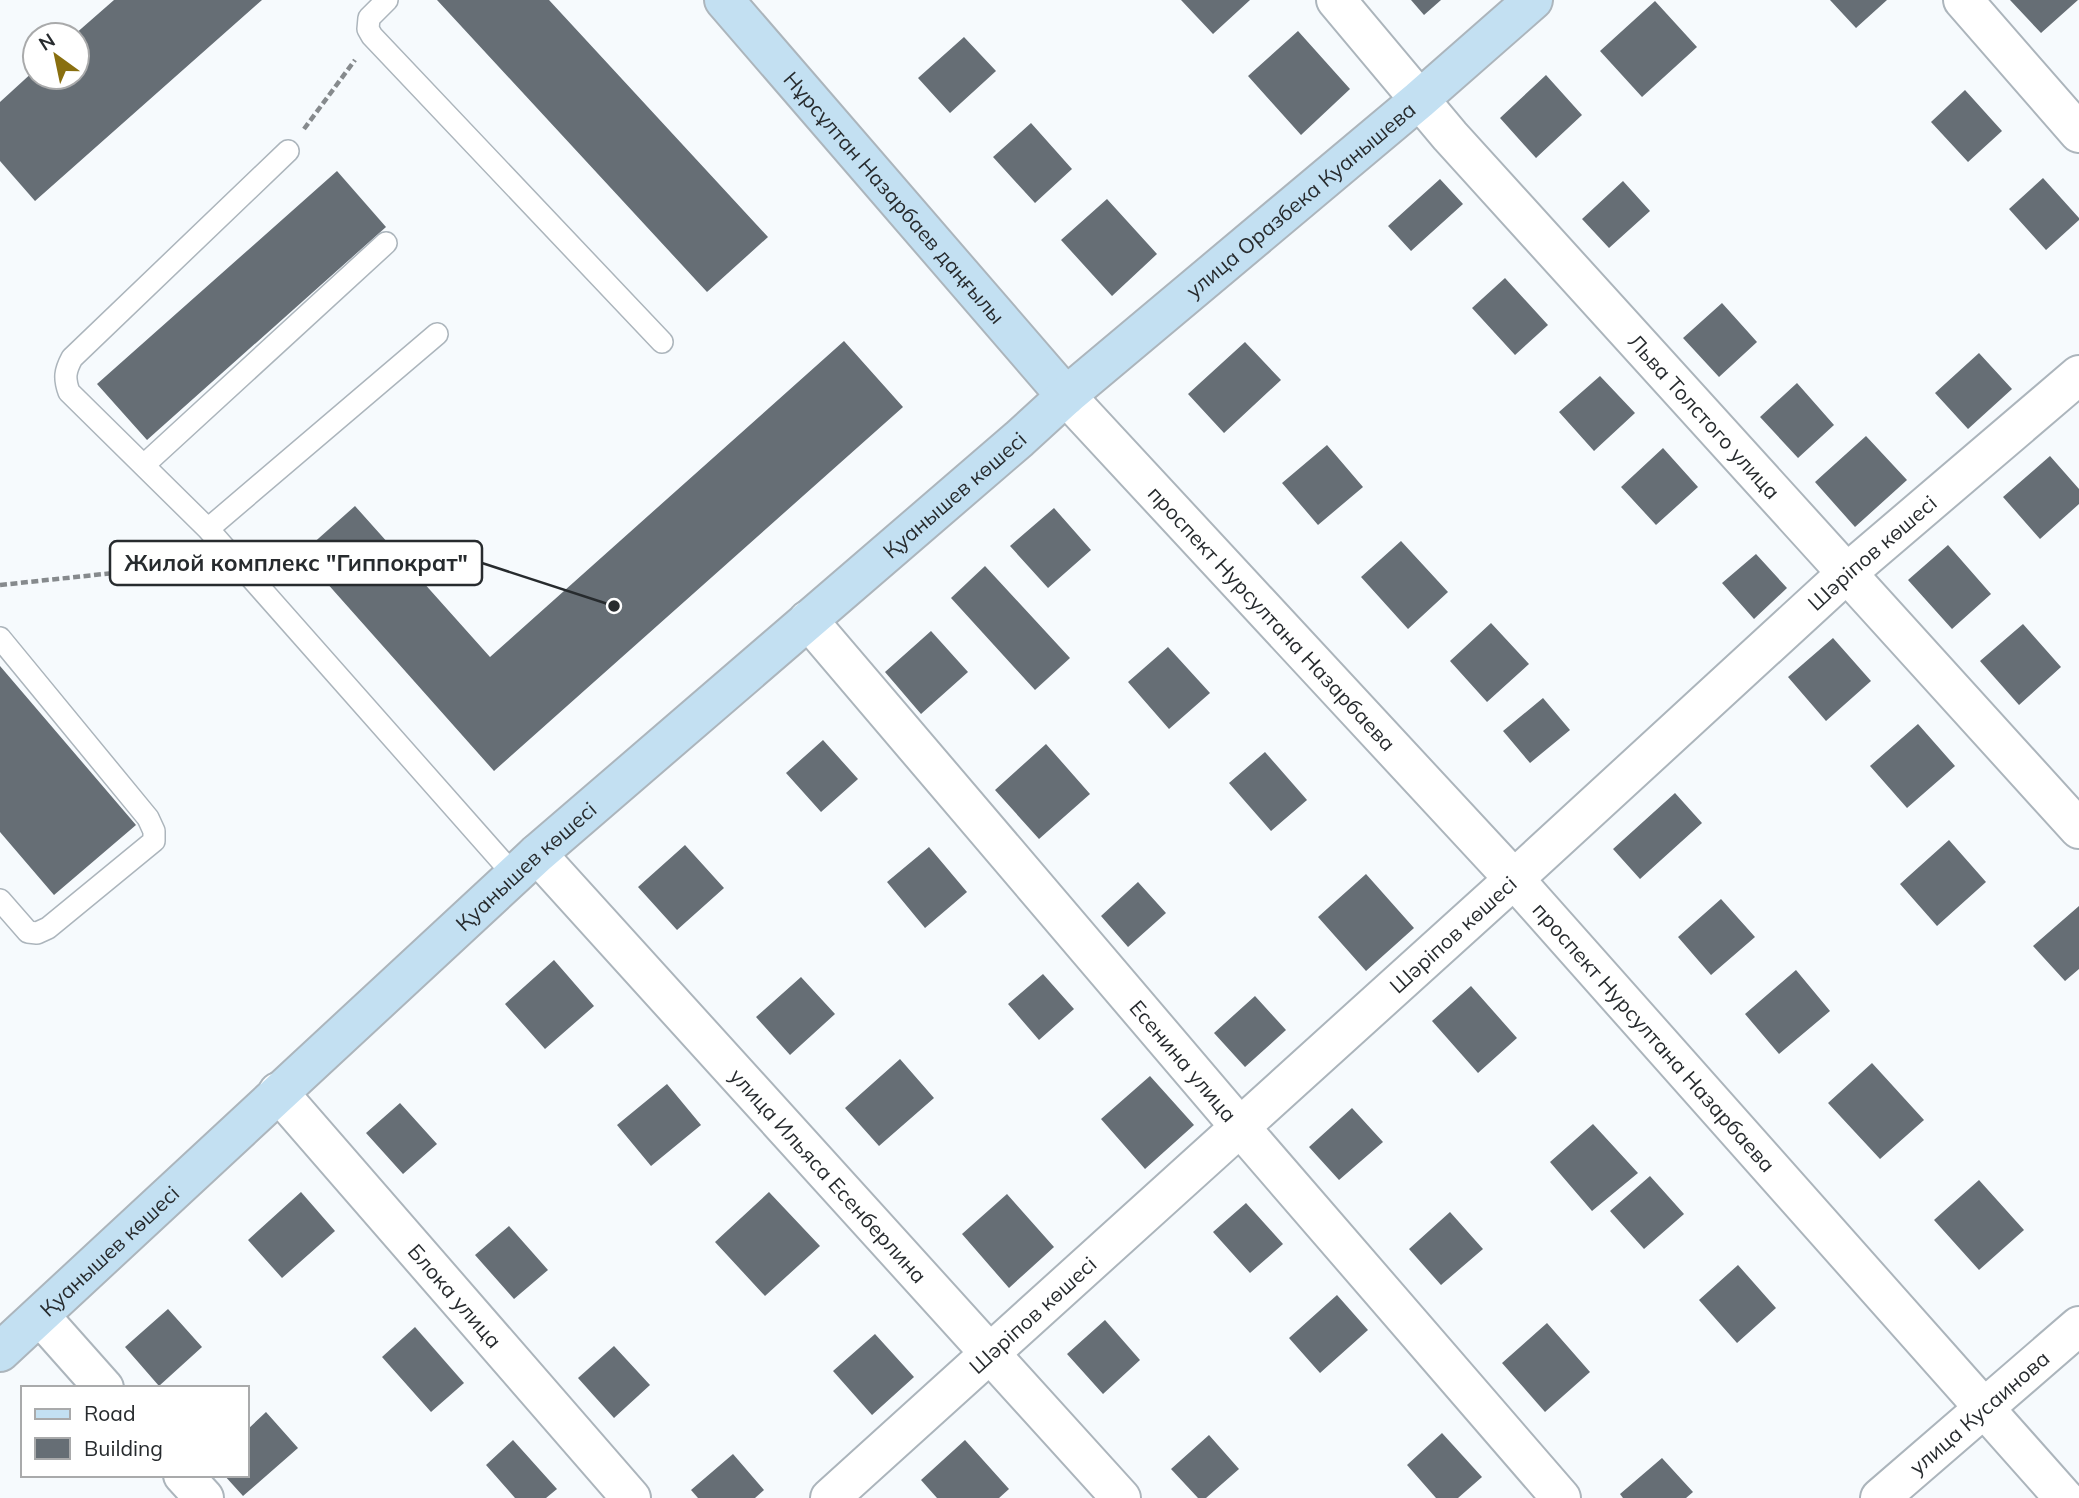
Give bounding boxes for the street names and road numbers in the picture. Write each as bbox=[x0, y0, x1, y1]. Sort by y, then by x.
street label: Нұрсұлтан Назарбаев даңғылы bbox=[779, 66, 1011, 329]
street label: улица Оразбека Куанышева bbox=[1180, 96, 1420, 303]
street label: Льва Толстого улица bbox=[1623, 328, 1786, 504]
street label: Қуанышев көшесі bbox=[877, 426, 1031, 564]
street label: проспект Нурсултана Назарбаева bbox=[1143, 480, 1401, 756]
street label: Шәріпов көшесі bbox=[1802, 489, 1942, 616]
street label: Қуанышев көшесі bbox=[450, 796, 602, 936]
street label: Шәріпов көшесі bbox=[1384, 870, 1522, 999]
street label: проспект Нурсултана Назарбаева bbox=[1528, 897, 1781, 1177]
street label: Есенина улица bbox=[1124, 995, 1243, 1127]
street label: улица Ильяса Есенберлина bbox=[725, 1063, 932, 1288]
street label: Қуанышев көшесі bbox=[34, 1180, 184, 1322]
street label: Блока улица bbox=[403, 1238, 507, 1353]
street label: Шәріпов көшесі bbox=[963, 1251, 1101, 1379]
street label: улица Кусаинова bbox=[1904, 1345, 2054, 1480]

